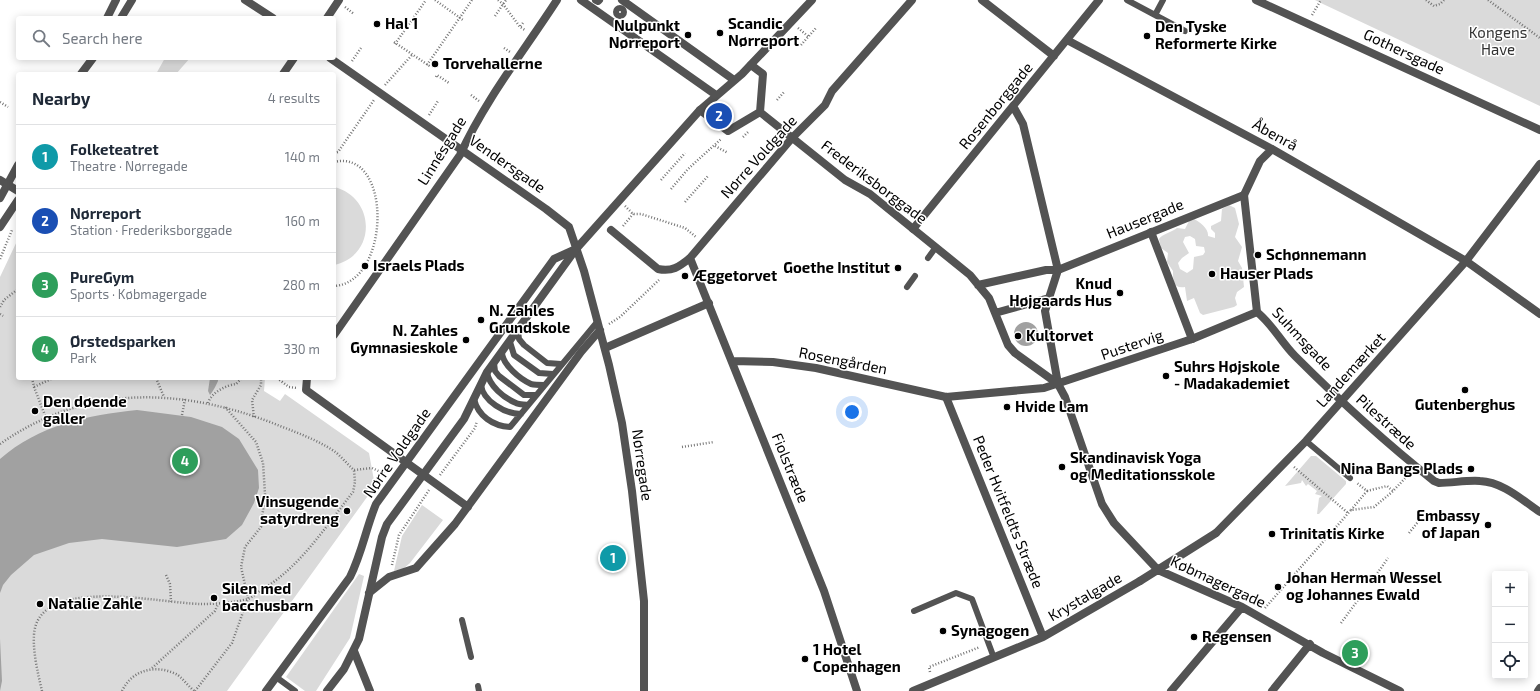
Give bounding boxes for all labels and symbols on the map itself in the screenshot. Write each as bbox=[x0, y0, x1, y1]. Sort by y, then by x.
place label: Hal 1 bbox=[385, 14, 418, 32]
place label: Scandic Nørreport bbox=[728, 14, 799, 49]
place label: Nulpunkt Nørreport bbox=[609, 16, 680, 51]
place label: Den Tyske Reformerte Kirke bbox=[1155, 17, 1277, 52]
marker: Hal 1 bbox=[372, 19, 382, 29]
park label: Kongens Have bbox=[1469, 23, 1527, 58]
street label: Gothersgade bbox=[1361, 25, 1448, 78]
marker: Scandic Nørreport bbox=[715, 28, 725, 38]
marker: Nulpunkt Nørreport bbox=[683, 30, 693, 40]
marker: Den Tyske Reformerte Kirke bbox=[1142, 31, 1152, 41]
place label: Torvehallerne bbox=[443, 54, 542, 72]
street label: Rosenborggade bbox=[955, 58, 1036, 152]
marker: Torvehallerne bbox=[430, 59, 440, 69]
pin: 2 bbox=[706, 101, 732, 131]
street label: Nørre Voldgade bbox=[716, 111, 800, 201]
street label: Linnésgade bbox=[413, 113, 469, 188]
street label: Åbenrå bbox=[1250, 114, 1301, 154]
street label: Vendersgade bbox=[466, 130, 549, 196]
street label: Frederiksborggade bbox=[818, 136, 931, 227]
street label: Hausergade bbox=[1103, 194, 1186, 242]
place label: Schønnemann bbox=[1266, 245, 1367, 263]
marker: Schønnemann bbox=[1253, 250, 1263, 260]
place label: Israels Plads bbox=[373, 256, 465, 274]
place label: Goethe Institut bbox=[783, 258, 890, 276]
marker: Israels Plads bbox=[360, 261, 370, 271]
marker: Goethe Institut bbox=[893, 263, 903, 273]
place label: Hauser Plads bbox=[1220, 264, 1313, 282]
place label: Æggetorvet bbox=[692, 266, 777, 284]
marker: Hauser Plads bbox=[1207, 269, 1217, 279]
marker: Æggetorvet bbox=[680, 271, 690, 281]
place label: Knud Højgaards Hus bbox=[1009, 274, 1112, 309]
marker: Knud Højgaards Hus bbox=[1115, 288, 1125, 298]
place label: N. Zahles Grundskole bbox=[489, 301, 570, 336]
street label: Suhmsgade bbox=[1269, 303, 1336, 374]
marker: N. Zahles Grundskole bbox=[476, 315, 486, 325]
place label: N. Zahles Gymnasieskole bbox=[350, 321, 458, 357]
street label: Pustervig bbox=[1098, 325, 1166, 363]
place label: Kultorvet bbox=[1026, 326, 1093, 344]
street label: Landemærket bbox=[1312, 328, 1389, 411]
marker: Kultorvet bbox=[1013, 331, 1023, 341]
marker: N. Zahles Gymnasieskole bbox=[461, 335, 471, 345]
street label: Rosengården bbox=[797, 343, 889, 377]
place label: Suhrs Højskole - Madakademiet bbox=[1174, 357, 1290, 392]
marker: Suhrs Højskole - Madakademiet bbox=[1161, 371, 1171, 381]
marker: Gutenberghus bbox=[1460, 385, 1470, 395]
street label: Pilestræde bbox=[1353, 390, 1420, 453]
place label: Den døende galler bbox=[43, 392, 127, 427]
place label: Gutenberghus bbox=[1415, 395, 1515, 413]
place label: Hvide Lam bbox=[1015, 397, 1088, 415]
your location bbox=[842, 402, 862, 422]
marker: Hvide Lam bbox=[1002, 402, 1012, 412]
street label: Nørre Voldgade bbox=[359, 404, 434, 501]
marker: Den døende galler bbox=[30, 406, 40, 416]
street label: Nørregade bbox=[629, 428, 657, 502]
street label: Fiolstræde bbox=[769, 430, 813, 505]
street label: Peder Hvitfeldts Stræde bbox=[970, 433, 1048, 591]
pin: 4 bbox=[172, 446, 198, 476]
place label: Skandinavisk Yoga og Meditationsskole bbox=[1070, 448, 1215, 483]
place label: Nina Bangs Plads bbox=[1340, 459, 1463, 477]
marker: Skandinavisk Yoga og Meditationsskole bbox=[1057, 462, 1067, 472]
marker: Nina Bangs Plads bbox=[1466, 464, 1476, 474]
place label: Vinsugende satyrdreng bbox=[256, 492, 339, 528]
marker: Vinsugende satyrdreng bbox=[342, 506, 352, 516]
place label: Embassy of Japan bbox=[1416, 506, 1481, 541]
marker: Embassy of Japan bbox=[1483, 520, 1493, 530]
place label: Trinitatis Kirke bbox=[1280, 524, 1384, 542]
marker: Trinitatis Kirke bbox=[1267, 529, 1277, 539]
pin: 1 bbox=[600, 543, 626, 573]
street label: Købmagergade bbox=[1168, 551, 1269, 611]
street label: Krystalgade bbox=[1044, 568, 1125, 624]
place label: Johan Herman Wessel og Johannes Ewald bbox=[1286, 568, 1442, 603]
place label: Silen med bacchusbarn bbox=[222, 579, 313, 614]
marker: Johan Herman Wessel og Johannes Ewald bbox=[1273, 582, 1283, 592]
marker: Silen med bacchusbarn bbox=[209, 593, 219, 603]
place label: Natalie Zahle bbox=[48, 594, 143, 612]
marker: Natalie Zahle bbox=[35, 599, 45, 609]
place label: Synagogen bbox=[951, 621, 1029, 640]
marker: Synagogen bbox=[938, 626, 948, 636]
place label: Regensen bbox=[1202, 627, 1272, 645]
marker: Regensen bbox=[1189, 632, 1199, 642]
pin: 3 bbox=[1342, 638, 1368, 668]
place label: 1 Hotel Copenhagen bbox=[813, 640, 901, 675]
marker: 1 Hotel Copenhagen bbox=[800, 654, 810, 664]

